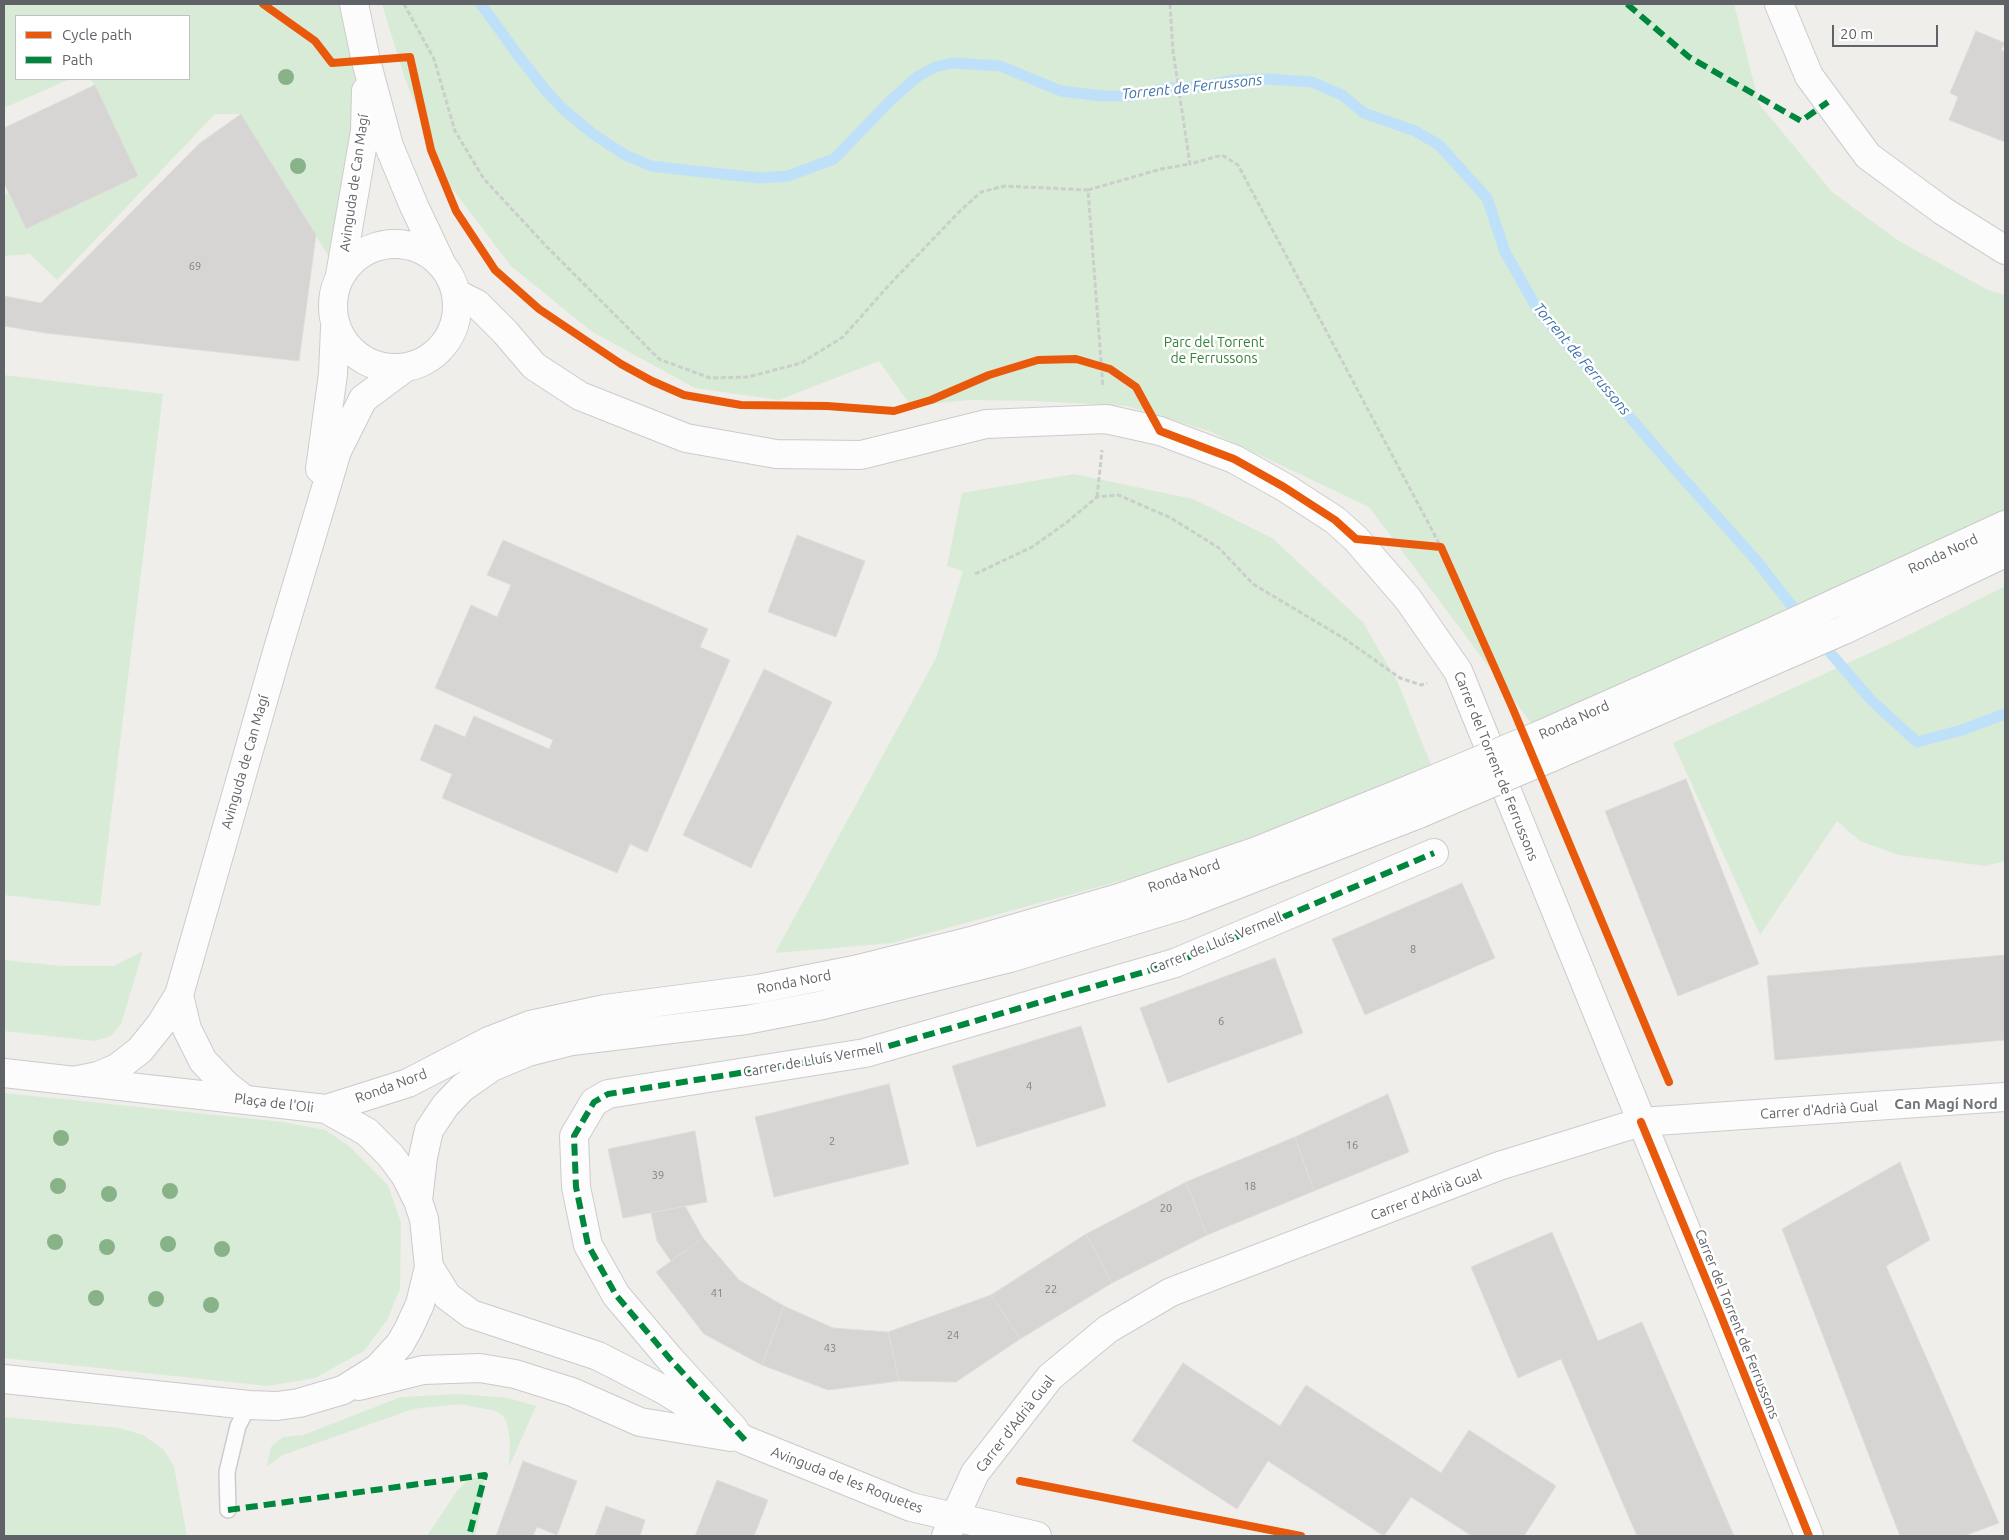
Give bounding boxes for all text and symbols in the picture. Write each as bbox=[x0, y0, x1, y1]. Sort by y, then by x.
legend bbox=[15, 15, 190, 80]
scale bar bbox=[1834, 15, 1940, 47]
text: 20 m bbox=[1840, 25, 1873, 42]
text: Cycle path bbox=[62, 26, 132, 43]
text: Path bbox=[62, 51, 93, 68]
water label: Torrent de Ferrussons bbox=[1121, 71, 1263, 103]
street label: Avinguda de Can Magí bbox=[336, 113, 372, 253]
house number: 69 bbox=[189, 259, 201, 273]
water label: Torrent de Ferrussons bbox=[1530, 299, 1634, 419]
park label: Parc del Torrent de Ferrussons bbox=[1164, 334, 1264, 367]
street label: Ronda Nord bbox=[1905, 531, 1981, 577]
street label: Carrer del Torrent de Ferrussons bbox=[1450, 669, 1542, 863]
street label: Avinguda de Can Magí bbox=[218, 693, 272, 831]
street label: Ronda Nord bbox=[1536, 697, 1612, 743]
street label: Ronda Nord bbox=[1146, 856, 1222, 896]
street label: Carrer de Lluís Vermell bbox=[1147, 909, 1285, 977]
house number: 8 bbox=[1410, 942, 1416, 956]
street label: Ronda Nord bbox=[756, 967, 832, 997]
house number: 6 bbox=[1218, 1014, 1224, 1028]
street label: Carrer de Lluís Vermell bbox=[742, 1039, 884, 1081]
street label: Ronda Nord bbox=[353, 1065, 429, 1107]
house number: 4 bbox=[1026, 1079, 1032, 1093]
street label: Plaça de l'Oli bbox=[233, 1090, 315, 1116]
district label: Can Magí Nord bbox=[1894, 1095, 1998, 1113]
street label: Carrer d'Adrià Gual bbox=[1760, 1098, 1878, 1122]
house number: 2 bbox=[829, 1134, 835, 1148]
house number: 16 bbox=[1346, 1138, 1358, 1152]
street label: Carrer d'Adrià Gual bbox=[1368, 1166, 1484, 1224]
house number: 39 bbox=[652, 1168, 664, 1182]
house number: 18 bbox=[1244, 1179, 1256, 1193]
house number: 20 bbox=[1160, 1201, 1172, 1215]
street label: Carrer del Torrent de Ferrussons bbox=[1691, 1227, 1783, 1421]
house number: 22 bbox=[1045, 1282, 1057, 1296]
house number: 41 bbox=[711, 1286, 723, 1300]
house number: 24 bbox=[947, 1328, 959, 1342]
house number: 43 bbox=[824, 1341, 836, 1355]
street label: Carrer d'Adrià Gual bbox=[972, 1372, 1058, 1476]
street label: Avinguda de les Roquetes bbox=[769, 1443, 925, 1517]

